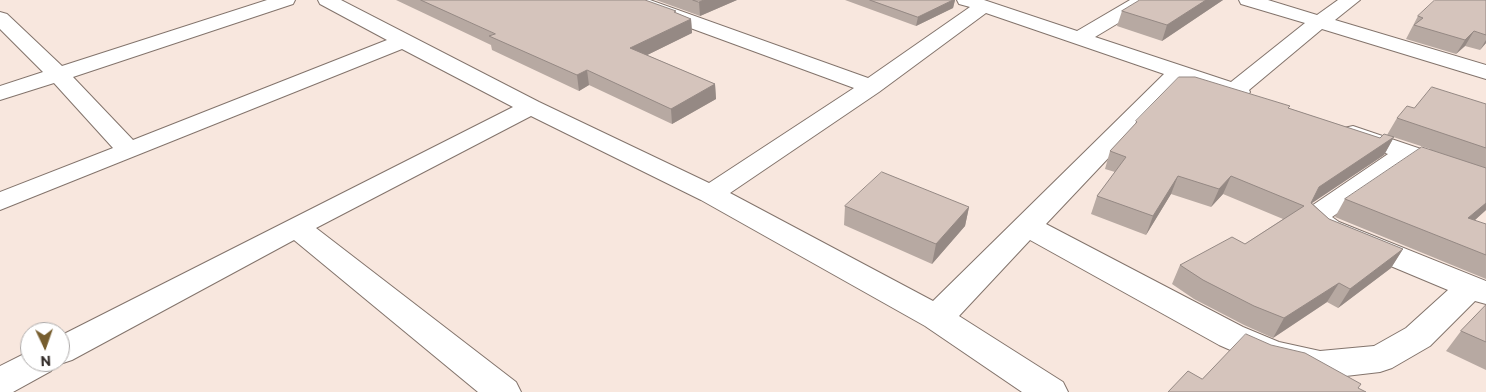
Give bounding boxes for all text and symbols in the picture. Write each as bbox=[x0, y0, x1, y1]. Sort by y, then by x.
north arrow bbox=[20, 322, 70, 372]
text: N bbox=[40, 353, 51, 370]

